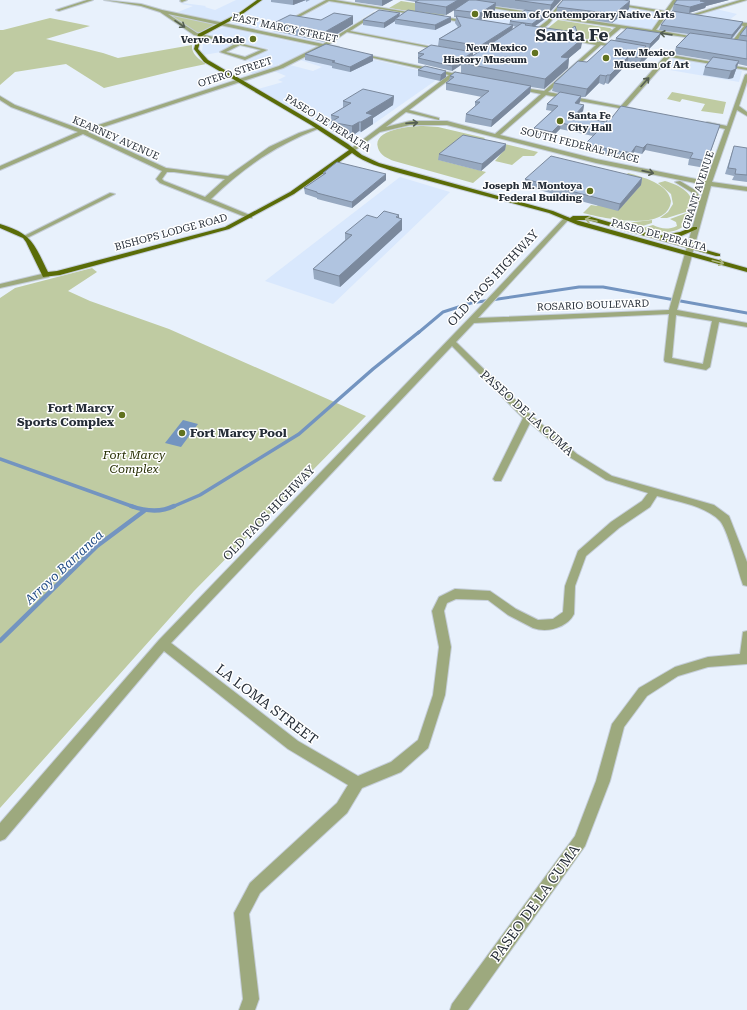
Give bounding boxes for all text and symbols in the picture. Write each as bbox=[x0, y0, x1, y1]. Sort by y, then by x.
marker: Museum of Contemporary Native Arts bbox=[470, 9, 480, 19]
place label: Museum of Contemporary Native Arts bbox=[483, 9, 675, 20]
street label: EAST MARCY STREET bbox=[231, 11, 339, 45]
one-way arrow bbox=[174, 20, 186, 28]
district label: Santa Fe bbox=[536, 25, 608, 45]
one-way arrow bbox=[660, 30, 673, 38]
place label: Verve Abode bbox=[181, 34, 245, 45]
marker: Verve Abode bbox=[248, 34, 258, 44]
place label: New Mexico History Museum bbox=[443, 42, 528, 65]
place label: New Mexico Museum of Art bbox=[614, 47, 689, 70]
marker: New Mexico History Museum bbox=[530, 48, 540, 58]
marker: New Mexico Museum of Art bbox=[601, 53, 611, 63]
street label: OTERO STREET bbox=[197, 55, 274, 89]
one-way arrow bbox=[640, 77, 649, 87]
street label: PASEO DE PERALTA bbox=[283, 92, 373, 154]
place label: Santa Fe City Hall bbox=[568, 110, 613, 133]
street label: KEARNEY AVENUE bbox=[71, 114, 161, 162]
marker: Santa Fe City Hall bbox=[555, 116, 565, 126]
one-way arrow bbox=[405, 120, 418, 127]
street label: SOUTH FEDERAL PLACE bbox=[520, 125, 640, 165]
street label: GRANT AVENUE bbox=[680, 150, 716, 230]
one-way arrow bbox=[641, 169, 654, 177]
place label: Joseph M. Montoya Federal Building bbox=[483, 180, 583, 203]
marker: Joseph M. Montoya Federal Building bbox=[585, 186, 595, 196]
street label: BISHOPS LODGE ROAD bbox=[113, 212, 229, 252]
one-way arrow bbox=[585, 215, 598, 223]
street label: PASEO DE PERALTA bbox=[610, 217, 708, 253]
street label: OLD TAOS HIGHWAY bbox=[445, 226, 542, 329]
one-way arrow bbox=[711, 259, 724, 266]
street label: ROSARIO BOULEVARD bbox=[537, 298, 650, 312]
street label: PASEO DE LA CUMA bbox=[478, 367, 577, 459]
place label: Fort Marcy Sports Complex bbox=[17, 401, 115, 429]
marker: Fort Marcy Sports Complex bbox=[117, 410, 127, 420]
place label: Fort Marcy Pool bbox=[190, 426, 287, 440]
marker: Fort Marcy Pool bbox=[177, 428, 187, 438]
park label: Fort Marcy Complex bbox=[102, 448, 166, 476]
street label: OLD TAOS HIGHWAY bbox=[220, 462, 319, 563]
water label: Arroyo Barranca bbox=[21, 527, 106, 608]
street label: LA LOMA STREET bbox=[213, 661, 321, 747]
street label: PASEO DE LA CUMA bbox=[487, 841, 583, 965]

